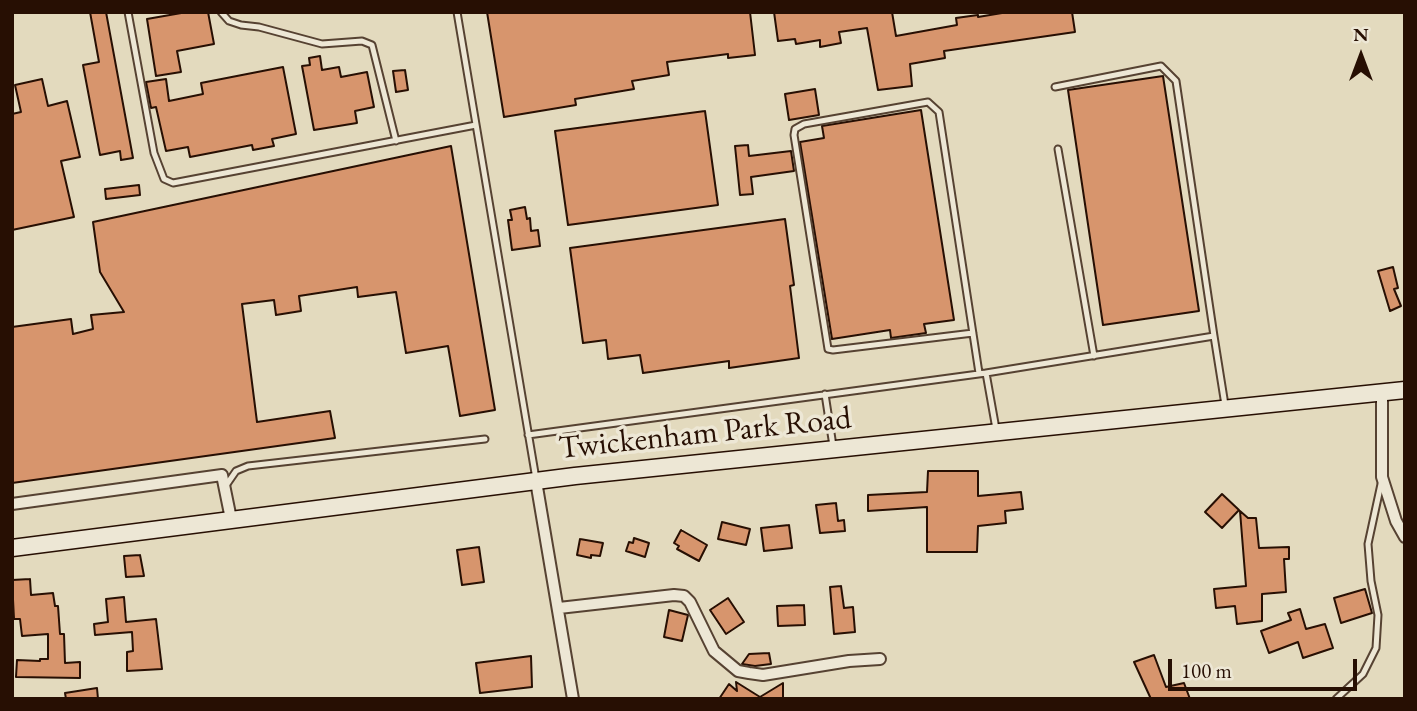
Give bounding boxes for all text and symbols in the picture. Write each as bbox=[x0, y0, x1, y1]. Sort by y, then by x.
north arrow bbox=[1326, 21, 1396, 91]
text: N bbox=[1353, 22, 1369, 47]
street label: Twickenham Park Road bbox=[557, 400, 853, 468]
scale bar bbox=[1172, 644, 1361, 688]
text: 100 m bbox=[1181, 657, 1232, 684]

